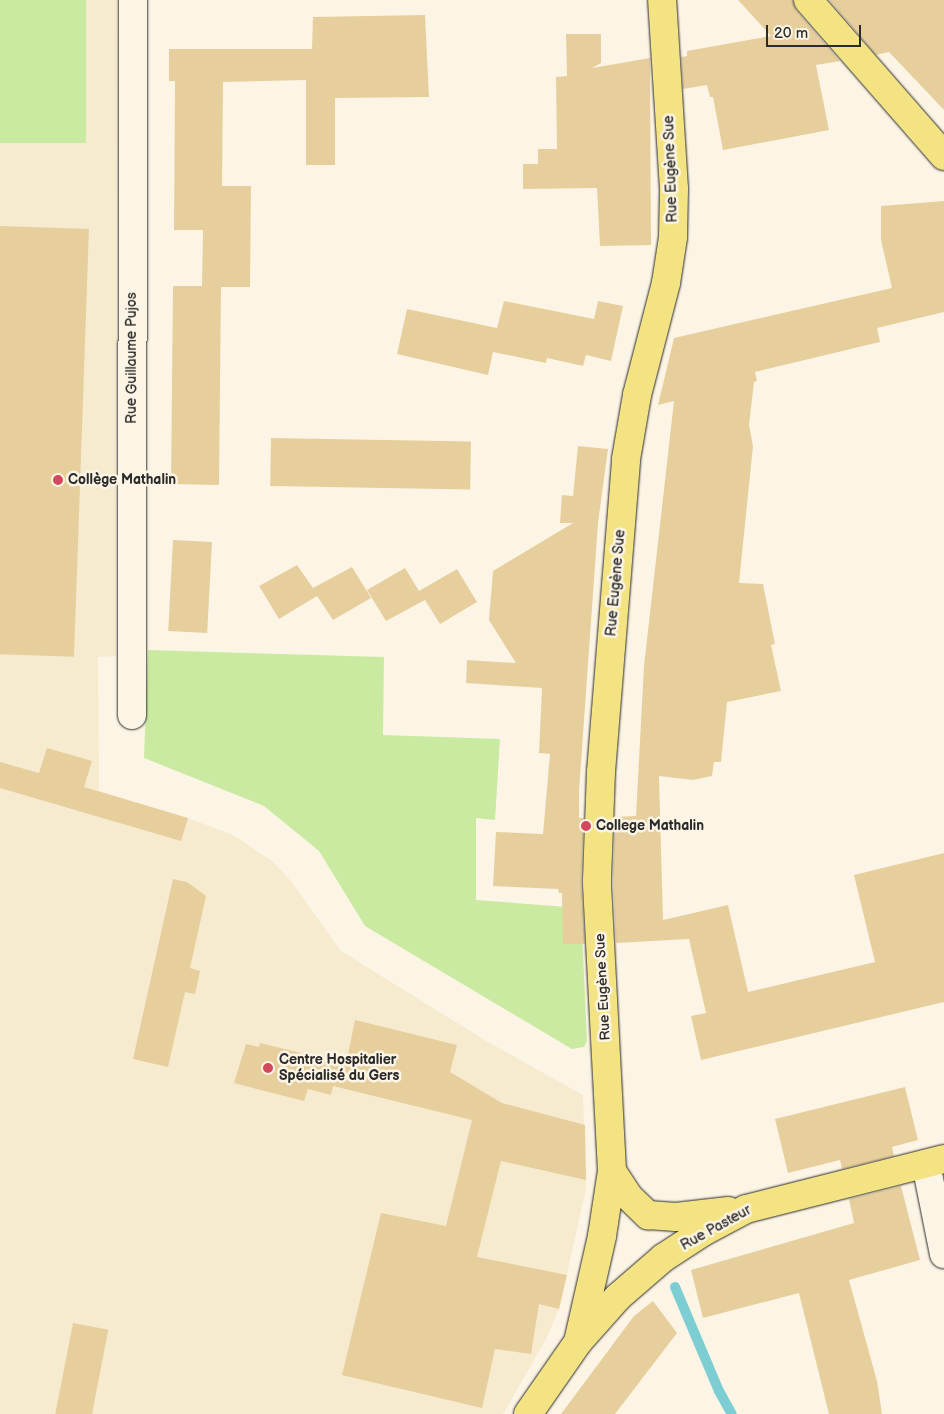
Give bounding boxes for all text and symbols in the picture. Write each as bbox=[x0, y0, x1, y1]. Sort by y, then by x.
scale bar bbox=[769, 15, 864, 47]
text: 20 m bbox=[774, 24, 808, 43]
street label: Rue Eugène Sue bbox=[661, 115, 681, 223]
street label: Rue Guillaume Pujos bbox=[124, 292, 140, 424]
place label: Collège Mathalin bbox=[68, 472, 176, 488]
marker: Collège Mathalin bbox=[52, 474, 64, 486]
street label: Rue Eugène Sue bbox=[603, 529, 629, 637]
place label: College Mathalin bbox=[596, 818, 704, 834]
marker: College Mathalin bbox=[580, 820, 592, 832]
street label: Rue Eugène Sue bbox=[592, 933, 614, 1041]
place label: Centre Hospitalier Spécialisé du Gers bbox=[279, 1052, 399, 1084]
marker: Centre Hospitalier Spécialisé du Gers bbox=[261, 1061, 275, 1075]
street label: Rue Pasteur bbox=[678, 1202, 754, 1254]

